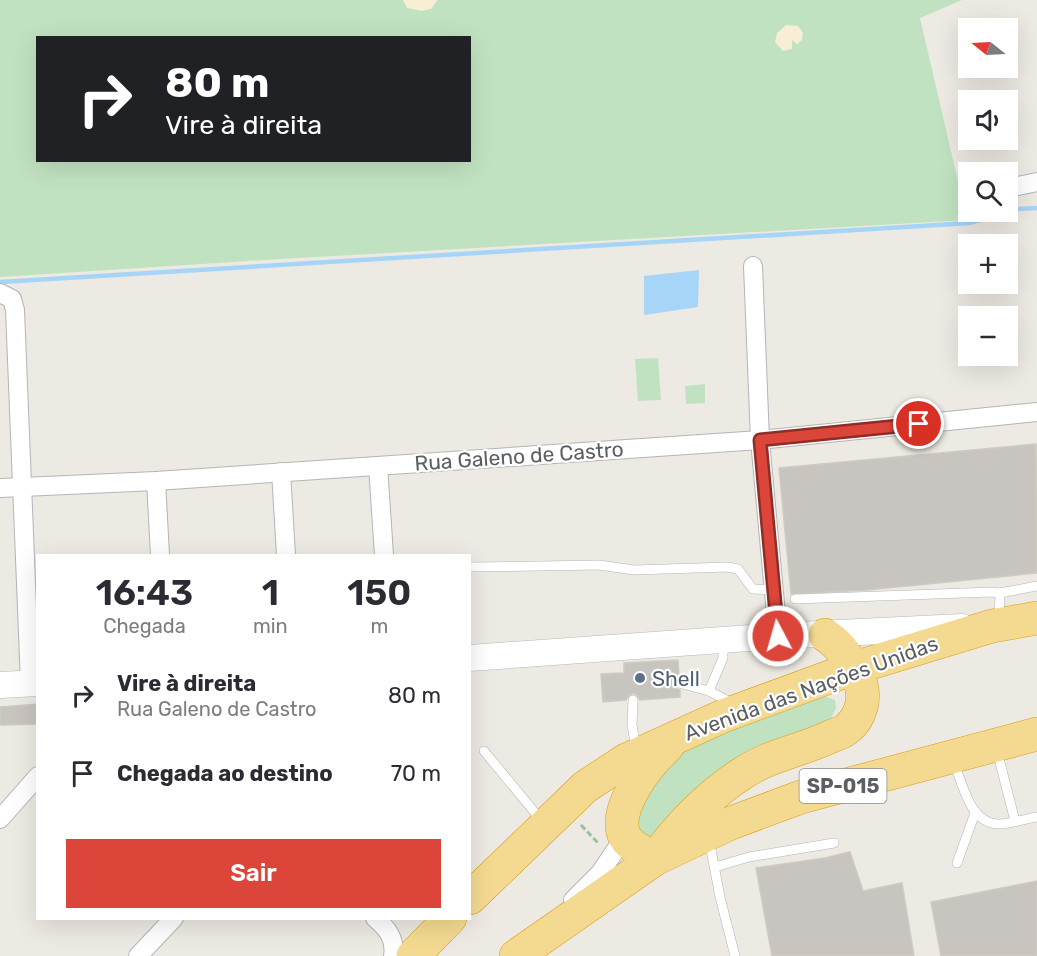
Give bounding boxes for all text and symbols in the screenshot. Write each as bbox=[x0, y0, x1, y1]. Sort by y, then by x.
north arrow bbox=[958, 18, 1018, 78]
map controls bbox=[958, 18, 1018, 366]
text: 80 m bbox=[165, 58, 269, 108]
icon: right bbox=[66, 60, 144, 138]
button: sound bbox=[958, 90, 1018, 150]
text: Vire à direita bbox=[165, 109, 322, 141]
button: search bbox=[958, 162, 1018, 222]
button: + bbox=[958, 234, 1018, 294]
button: − bbox=[958, 306, 1018, 366]
pin bbox=[893, 398, 944, 449]
icon: arrive bbox=[902, 407, 935, 440]
street label: Rua Galeno de Castro bbox=[414, 436, 624, 476]
text: 16:43 bbox=[96, 571, 193, 614]
text: 1 bbox=[262, 571, 279, 614]
text: 150 bbox=[347, 571, 411, 614]
position arrow bbox=[746, 604, 810, 668]
text: Chegada bbox=[103, 614, 186, 638]
text: min bbox=[253, 614, 288, 638]
text: m bbox=[370, 614, 388, 638]
street label: Avenida das Nações Unidas bbox=[681, 630, 941, 746]
place label: Shell bbox=[652, 666, 700, 691]
text: Vire à direita bbox=[117, 670, 256, 697]
marker: Shell bbox=[633, 671, 647, 685]
icon: right bbox=[66, 679, 99, 712]
text: 80 m bbox=[388, 682, 441, 709]
text: Rua Galeno de Castro bbox=[117, 697, 317, 721]
icon: arrive bbox=[66, 757, 99, 790]
text: Chegada ao destino bbox=[117, 760, 333, 787]
text: 70 m bbox=[391, 760, 441, 787]
road number: SP-015 bbox=[800, 769, 886, 803]
button: Sair bbox=[66, 839, 441, 908]

